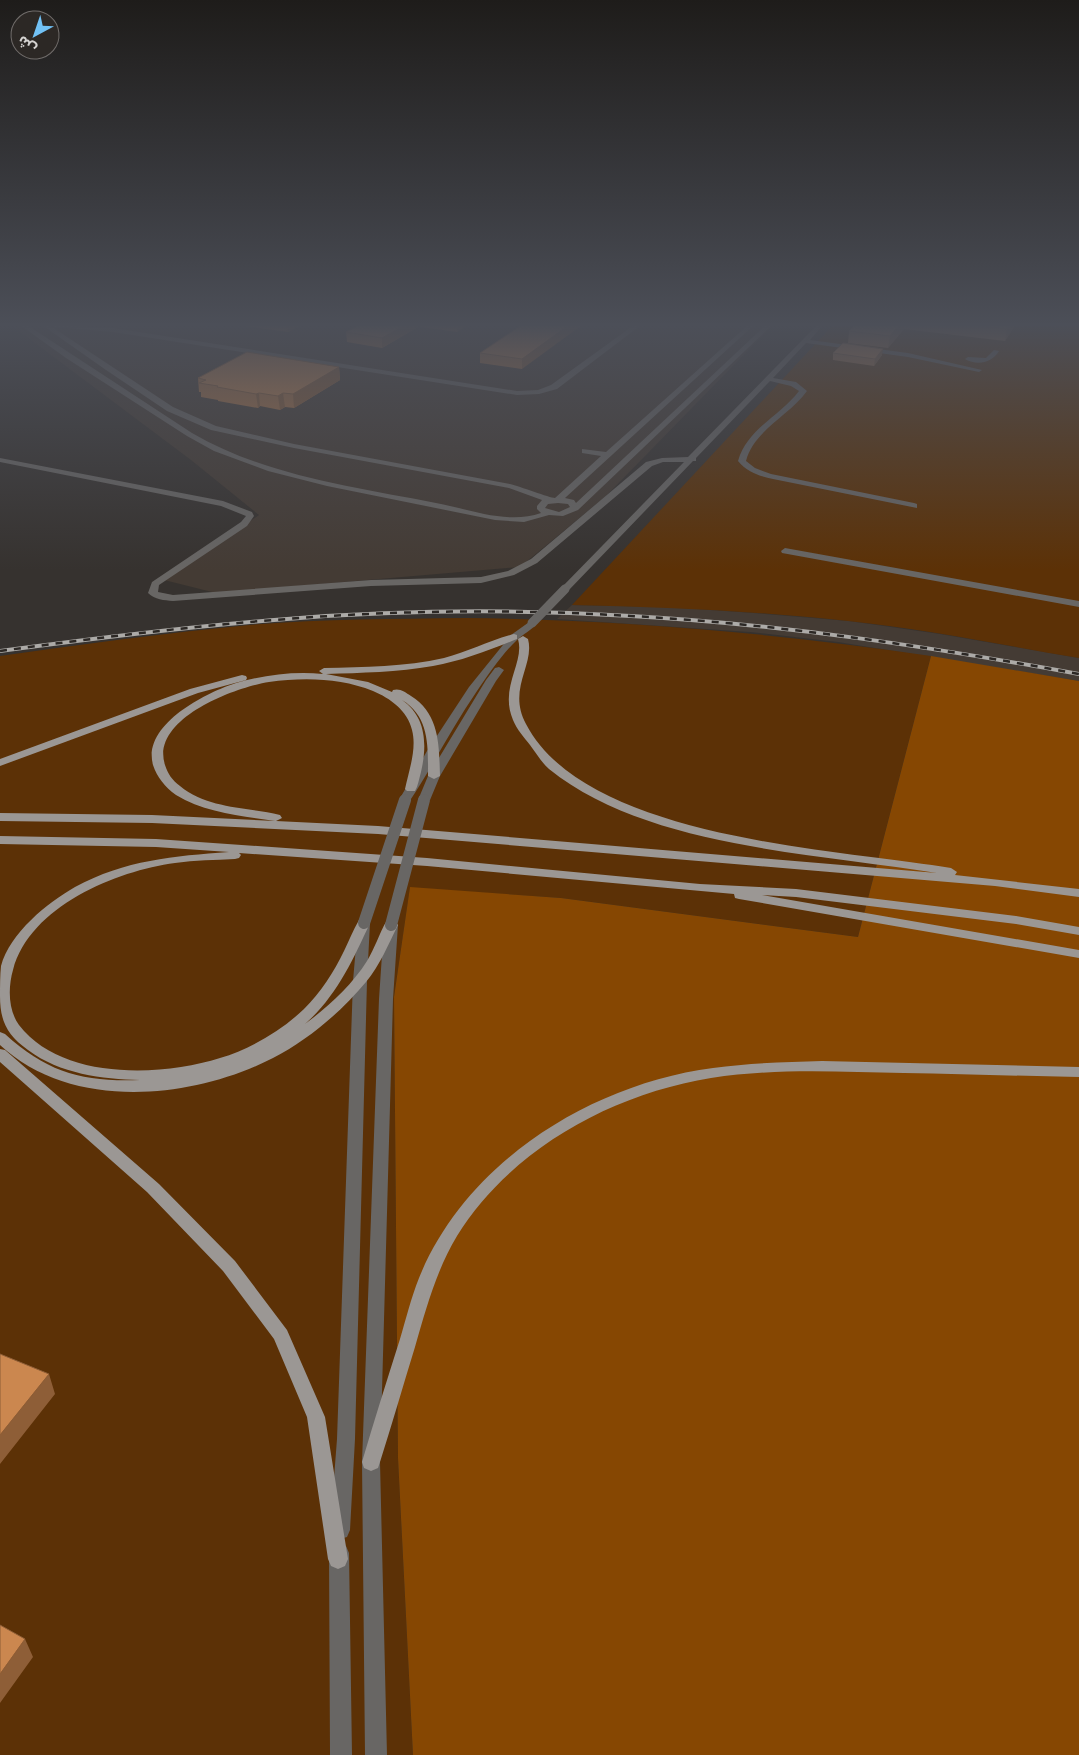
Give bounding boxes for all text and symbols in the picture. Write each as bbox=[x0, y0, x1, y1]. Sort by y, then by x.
north arrow bbox=[10, 10, 60, 60]
text: ش bbox=[14, 32, 40, 57]

